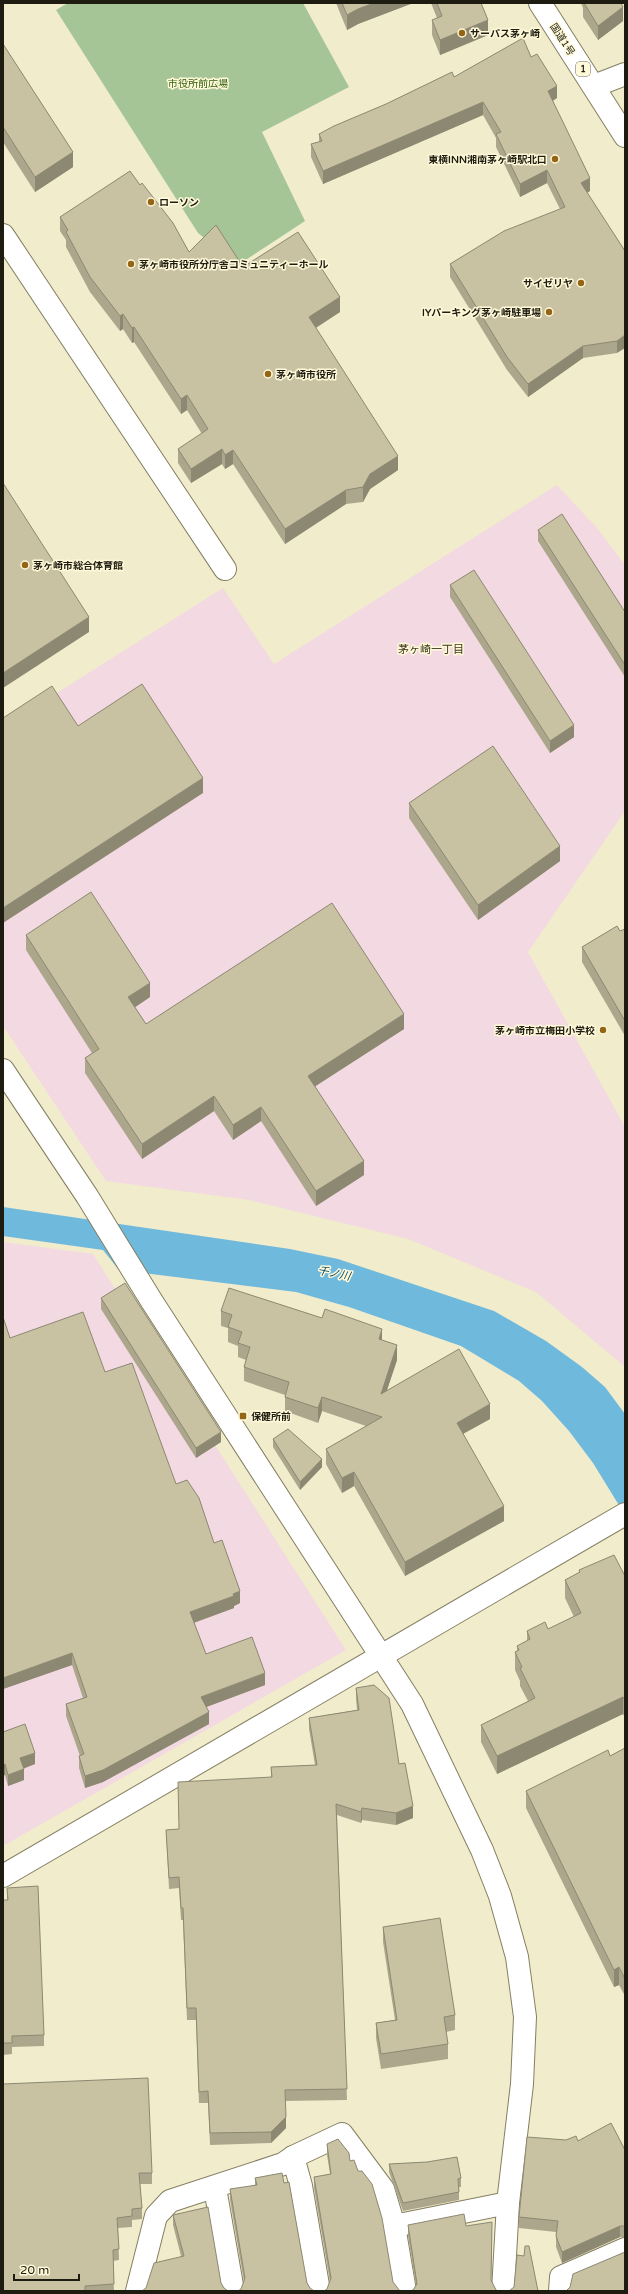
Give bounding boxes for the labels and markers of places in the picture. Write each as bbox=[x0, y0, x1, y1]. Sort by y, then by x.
marker: サーパス茅ヶ崎 bbox=[457, 28, 467, 38]
place label: サーパス茅ヶ崎 bbox=[470, 28, 540, 40]
place label: 東横INN湘南茅ヶ崎駅北口 bbox=[428, 154, 547, 166]
marker: 東横INN湘南茅ヶ崎駅北口 bbox=[550, 154, 560, 164]
marker: ローソン bbox=[146, 197, 156, 207]
place label: ローソン bbox=[159, 197, 199, 209]
marker: 茅ヶ崎市役所分庁舎コミュニティーホール bbox=[126, 259, 136, 269]
place label: 茅ヶ崎市役所分庁舎コミュニティーホール bbox=[139, 259, 328, 271]
place label: サイゼリヤ bbox=[523, 278, 573, 290]
marker: サイゼリヤ bbox=[576, 278, 586, 288]
place label: IYパーキング茅ヶ崎駐車場 bbox=[422, 307, 541, 319]
marker: IYパーキング茅ヶ崎駐車場 bbox=[544, 307, 554, 317]
marker: 茅ヶ崎市役所 bbox=[263, 369, 273, 379]
place label: 茅ヶ崎市役所 bbox=[276, 369, 336, 381]
marker: 茅ヶ崎市総合体育館 bbox=[20, 560, 30, 570]
place label: 茅ヶ崎市総合体育館 bbox=[33, 560, 123, 572]
place label: 茅ヶ崎市立梅田小学校 bbox=[495, 1025, 595, 1037]
marker: 茅ヶ崎市立梅田小学校 bbox=[598, 1025, 608, 1035]
marker: 保健所前 bbox=[238, 1411, 248, 1421]
place label: 保健所前 bbox=[251, 1411, 291, 1423]

